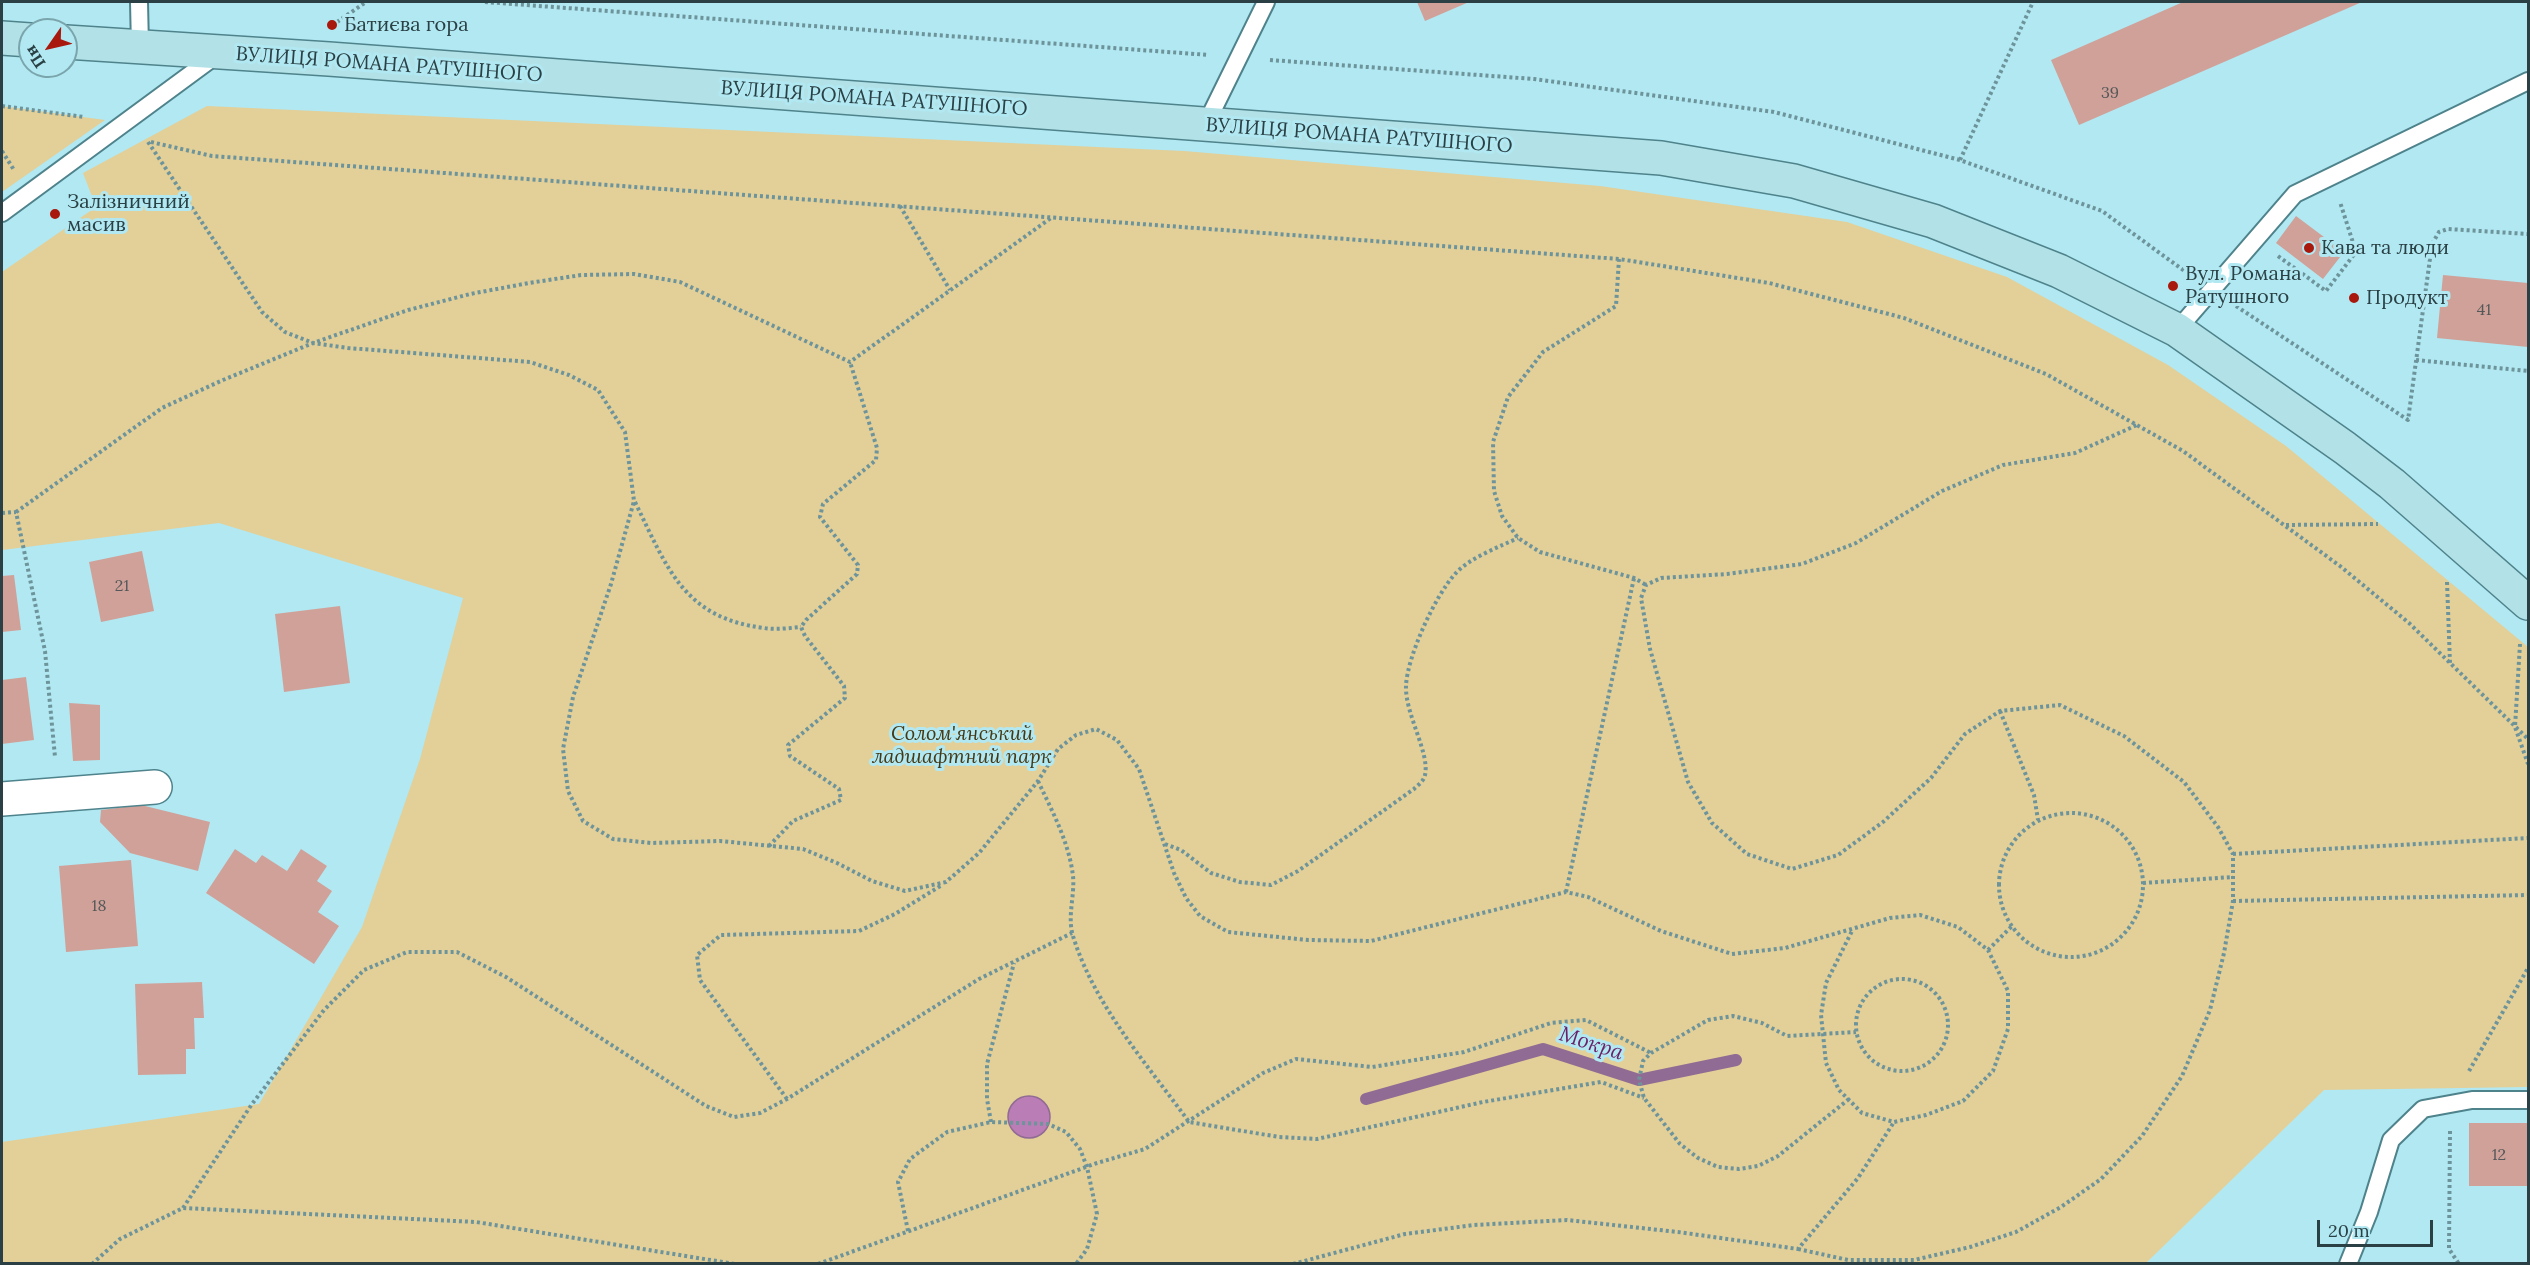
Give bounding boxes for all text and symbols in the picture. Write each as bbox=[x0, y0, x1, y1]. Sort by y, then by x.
place label: Батиєва гора bbox=[344, 13, 469, 37]
north arrow bbox=[18, 18, 78, 78]
marker: Батиєва гора bbox=[325, 18, 339, 32]
text: Пн bbox=[20, 42, 50, 72]
street label: ВУЛИЦЯ РОМАНА РАТУШНОГО bbox=[235, 42, 543, 88]
street label: ВУЛИЦЯ РОМАНА РАТУШНОГО bbox=[720, 76, 1028, 122]
house number: 39 bbox=[2101, 83, 2119, 103]
street label: ВУЛИЦЯ РОМАНА РАТУШНОГО bbox=[1205, 113, 1513, 159]
place label: Залізничний масив bbox=[67, 190, 190, 237]
marker: Залізничний масив bbox=[48, 207, 62, 221]
place label: Кава та люди bbox=[2321, 236, 2449, 260]
marker: Кава та люди bbox=[2302, 241, 2316, 255]
place label: Вул. Романа Ратушного bbox=[2185, 262, 2302, 309]
marker: Вул. Романа Ратушного bbox=[2166, 279, 2180, 293]
place label: Продукт bbox=[2366, 286, 2448, 310]
marker: Продукт bbox=[2347, 291, 2361, 305]
house number: 41 bbox=[2477, 300, 2491, 320]
house number: 21 bbox=[115, 576, 129, 596]
park label: Солом'янський ладшафтний парк bbox=[872, 722, 1052, 769]
house number: 18 bbox=[92, 896, 106, 916]
water label: Мокра bbox=[1556, 1022, 1626, 1066]
house number: 12 bbox=[2492, 1145, 2506, 1165]
scale bar bbox=[2320, 1208, 2436, 1246]
text: 20 m bbox=[2328, 1219, 2370, 1242]

